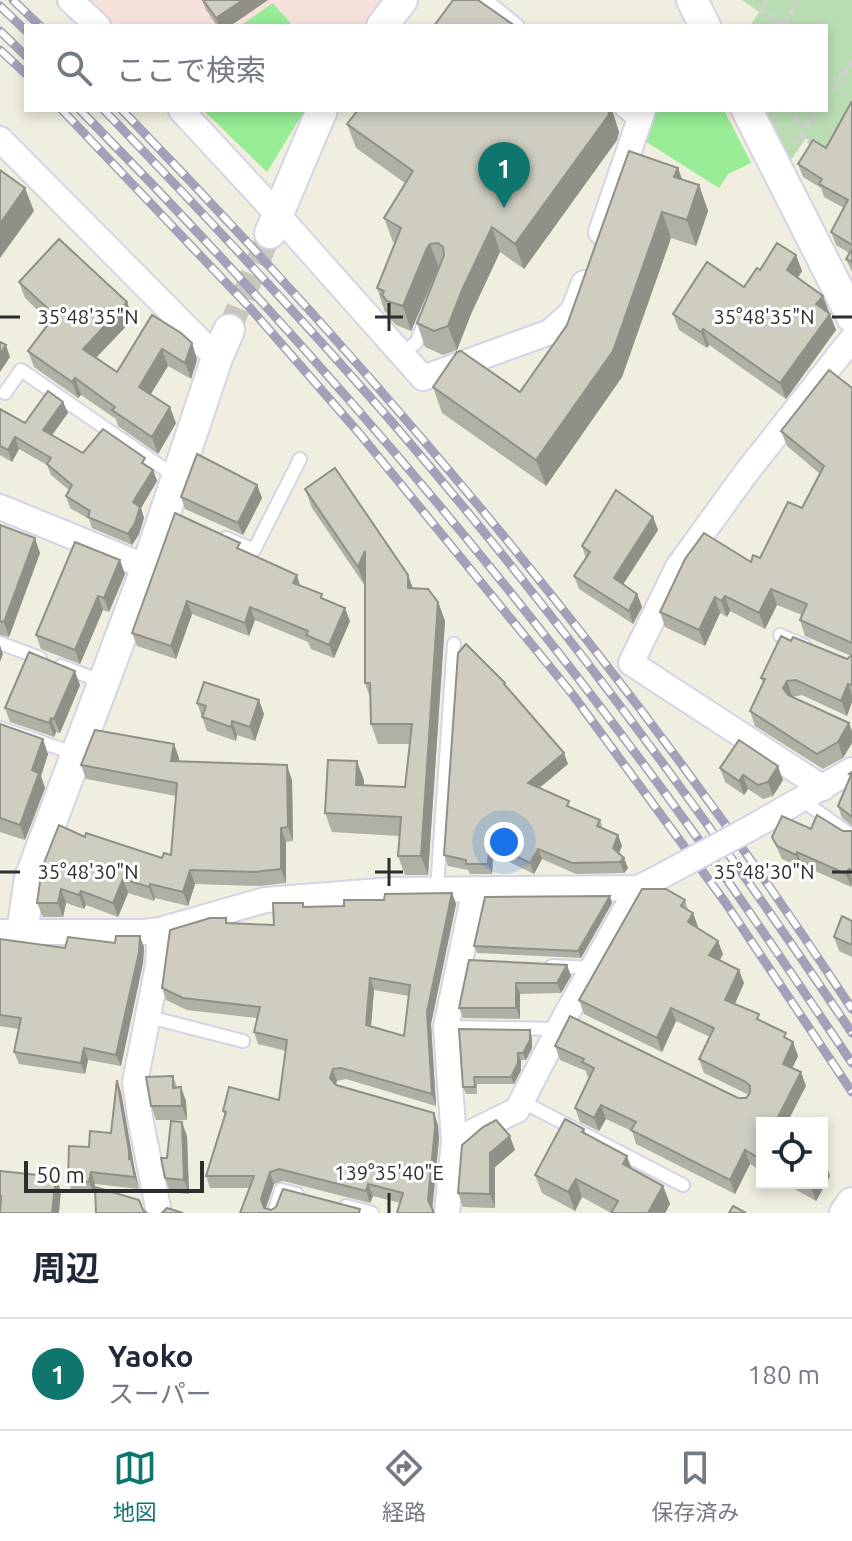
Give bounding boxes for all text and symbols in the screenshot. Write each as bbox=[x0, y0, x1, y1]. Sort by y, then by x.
search box bbox=[24, 24, 828, 112]
icon: search bbox=[52, 46, 96, 90]
text: ここで検索 bbox=[116, 53, 266, 87]
pin: 1 bbox=[478, 142, 530, 208]
text: 35°48'35"N bbox=[37, 305, 139, 328]
text: 35°48'35"N bbox=[713, 305, 815, 328]
your location bbox=[484, 822, 524, 862]
text: 35°48'30"N bbox=[37, 860, 139, 883]
text: 35°48'30"N bbox=[713, 860, 815, 883]
map controls bbox=[756, 1117, 828, 1189]
button: locate bbox=[756, 1117, 828, 1189]
scale bar bbox=[24, 1157, 204, 1193]
text: 139°35'40"E bbox=[334, 1161, 444, 1184]
text: 50 m bbox=[36, 1162, 85, 1187]
text: 周辺 bbox=[32, 1248, 100, 1286]
text: Yaoko bbox=[108, 1339, 194, 1373]
text: 1 bbox=[51, 1360, 65, 1389]
text: 180 m bbox=[748, 1360, 820, 1389]
text: スーパー bbox=[108, 1379, 212, 1408]
tab: 地図 bbox=[113, 1446, 157, 1526]
tab: 経路 bbox=[382, 1446, 426, 1526]
tab: 保存済み bbox=[651, 1446, 739, 1526]

